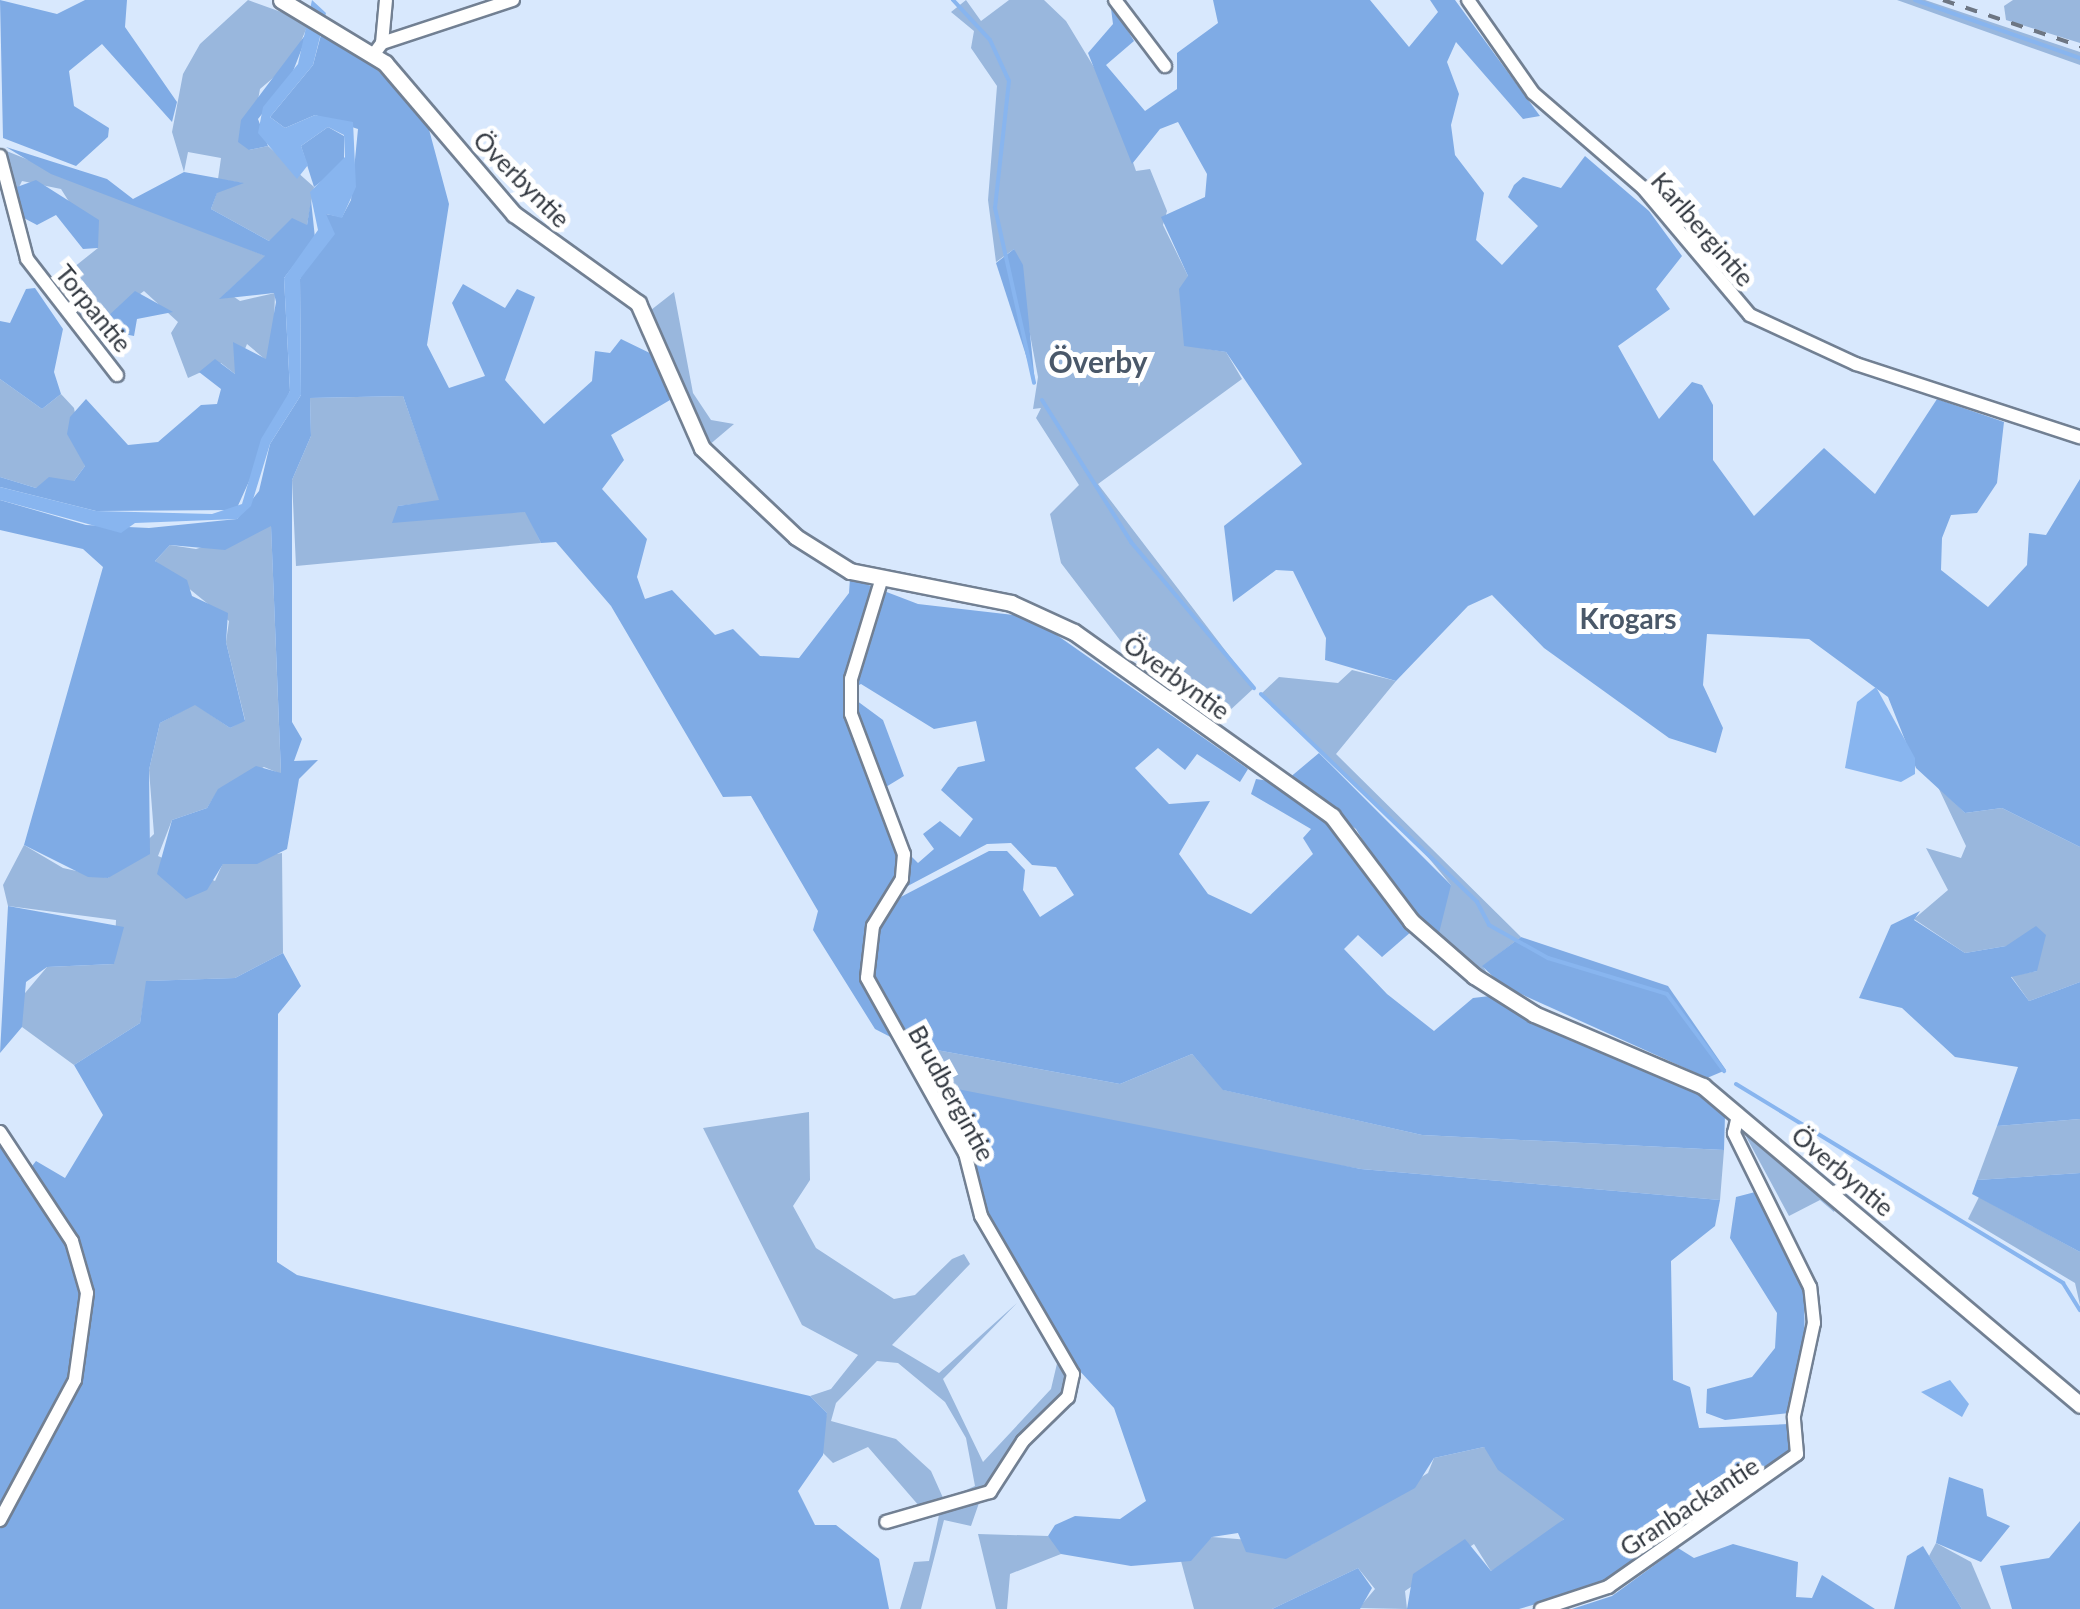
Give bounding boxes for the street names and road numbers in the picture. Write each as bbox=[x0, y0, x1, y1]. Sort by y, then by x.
street label: Överbyntie bbox=[468, 125, 576, 233]
street label: Karlbergintie bbox=[1645, 166, 1761, 292]
street label: Torpantie bbox=[50, 258, 138, 358]
street label: Överbyntie bbox=[1118, 628, 1236, 726]
street label: Brudbergintie bbox=[902, 1020, 1002, 1166]
street label: Överbyntie bbox=[1786, 1120, 1900, 1222]
street label: Granbackantie bbox=[1614, 1450, 1764, 1562]

